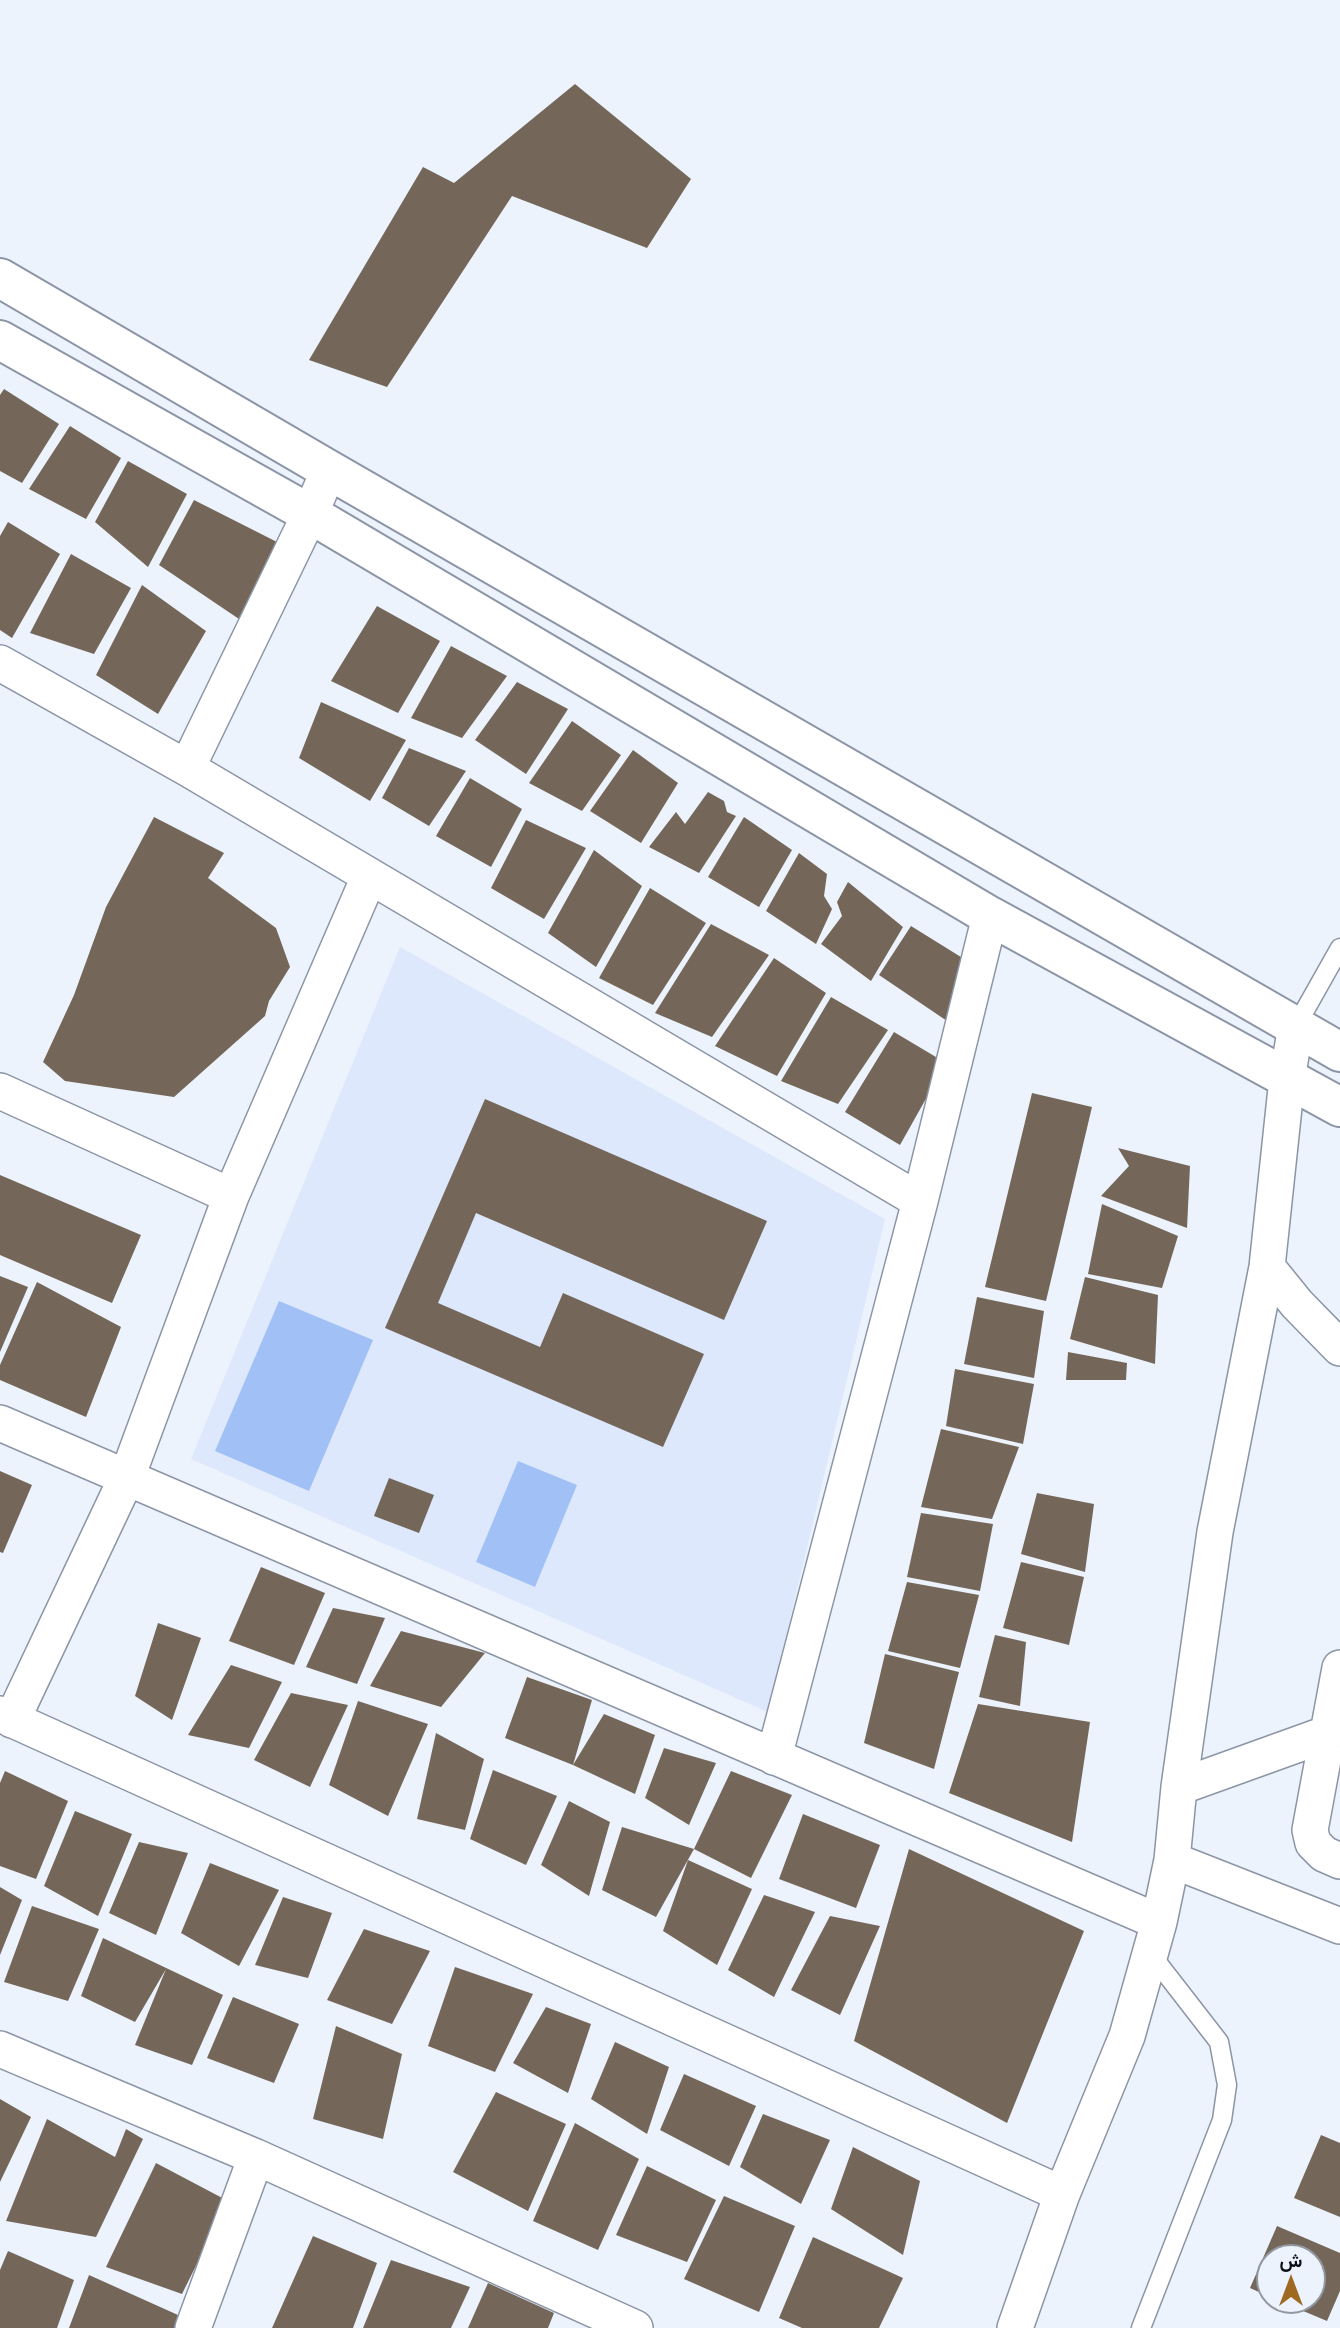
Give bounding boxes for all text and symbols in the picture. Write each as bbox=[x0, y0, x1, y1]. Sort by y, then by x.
north arrow bbox=[1256, 2244, 1326, 2314]
text: ش bbox=[1280, 2248, 1302, 2272]

